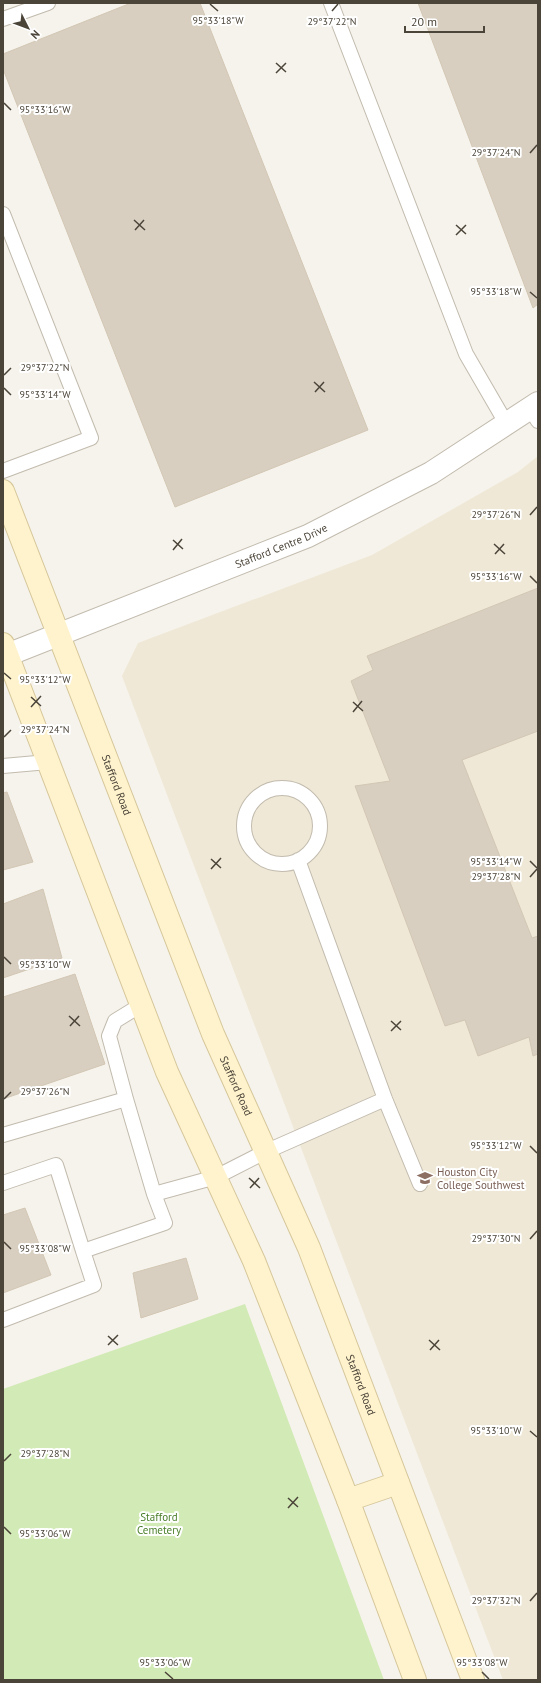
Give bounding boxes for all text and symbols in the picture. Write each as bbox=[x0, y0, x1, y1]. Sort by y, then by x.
north arrow bbox=[8, 8, 48, 48]
scale bar bbox=[405, 8, 484, 34]
text: 95°33'18"W bbox=[192, 14, 244, 27]
text: 20 m bbox=[411, 14, 437, 29]
text: 29°37'22"N bbox=[307, 15, 357, 28]
text: N bbox=[28, 27, 43, 42]
text: 95°33'16"W bbox=[19, 103, 71, 116]
text: 29°37'24"N bbox=[471, 146, 521, 159]
text: 95°33'18"W bbox=[470, 285, 522, 298]
text: 29°37'22"N bbox=[20, 361, 70, 374]
text: 95°33'14"W bbox=[19, 388, 71, 401]
text: 29°37'26"N bbox=[471, 508, 521, 521]
street label: Stafford Centre Drive bbox=[233, 520, 330, 571]
text: 95°33'16"W bbox=[470, 570, 522, 583]
text: 95°33'12"W bbox=[19, 673, 71, 686]
text: 29°37'24"N bbox=[20, 723, 70, 736]
street label: Stafford Road bbox=[99, 753, 135, 817]
text: 95°33'14"W bbox=[470, 855, 522, 868]
text: 29°37'28"N bbox=[471, 870, 521, 883]
text: 95°33'10"W bbox=[19, 958, 71, 971]
street label: Stafford Road bbox=[217, 1054, 256, 1118]
text: 29°37'26"N bbox=[20, 1085, 70, 1098]
text: 95°33'12"W bbox=[470, 1139, 522, 1152]
place label: Houston City College Southwest bbox=[437, 1165, 525, 1192]
school or university icon: Houston City College Southwest bbox=[416, 1169, 434, 1187]
text: 29°37'30"N bbox=[471, 1232, 521, 1245]
text: 95°33'08"W bbox=[19, 1242, 71, 1255]
street label: Stafford Road bbox=[343, 1352, 379, 1417]
text: 95°33'10"W bbox=[470, 1424, 522, 1437]
text: 29°37'28"N bbox=[20, 1447, 70, 1460]
park label: Stafford Cemetery bbox=[137, 1510, 182, 1537]
text: 95°33'06"W bbox=[19, 1527, 71, 1540]
text: 29°37'32"N bbox=[471, 1594, 521, 1607]
text: 95°33'06"W bbox=[139, 1656, 191, 1669]
text: 95°33'08"W bbox=[456, 1656, 508, 1669]

